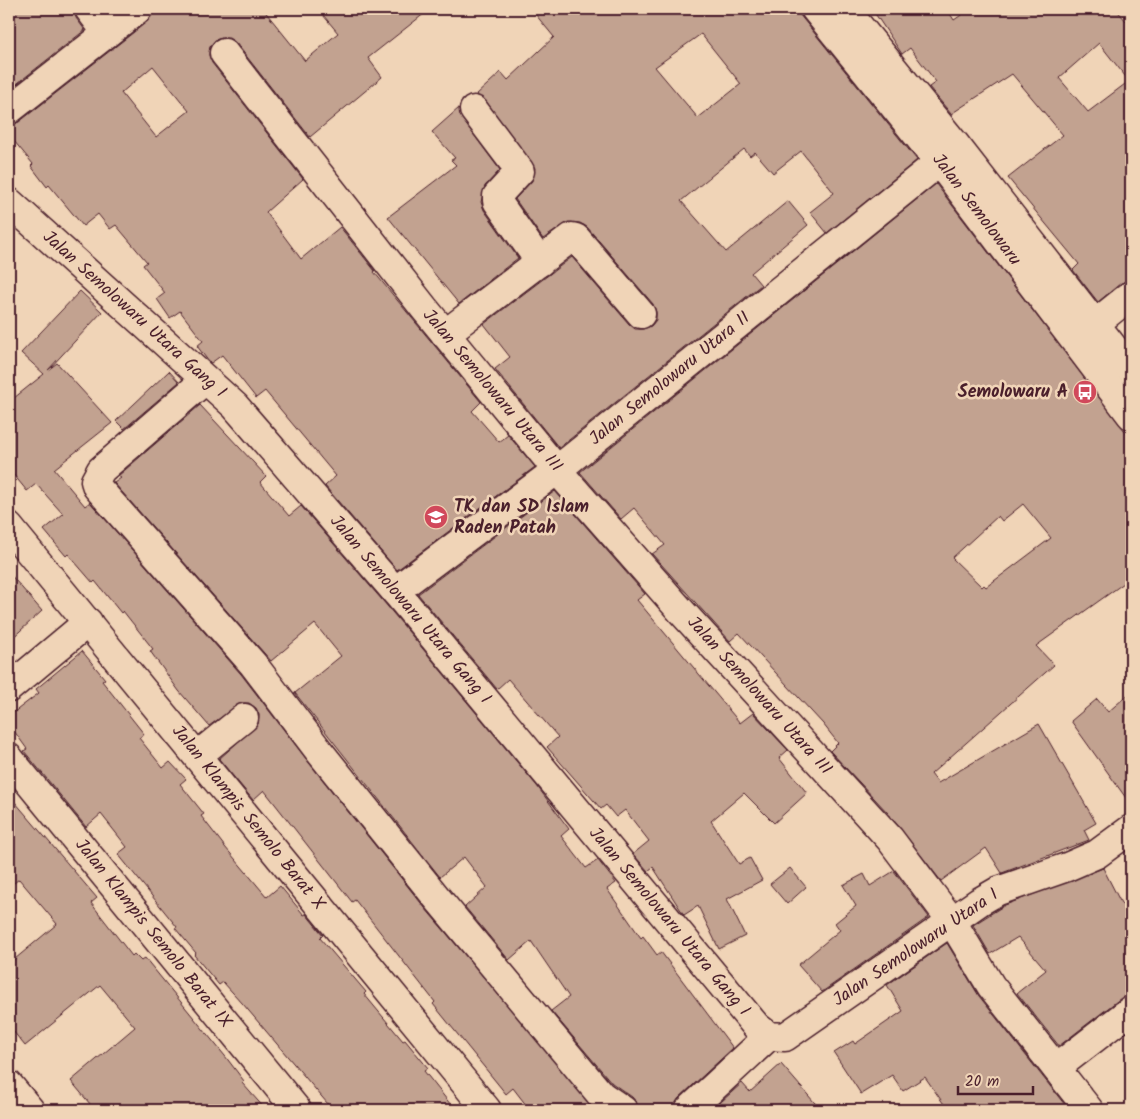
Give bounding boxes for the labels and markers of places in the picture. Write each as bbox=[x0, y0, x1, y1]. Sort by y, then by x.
place label: Semolowaru A bbox=[958, 378, 1068, 407]
bus stop icon: Semolowaru A bbox=[1072, 379, 1098, 405]
place label: TK dan SD Islam Raden Patah bbox=[454, 493, 589, 543]
school or university icon: TK dan SD Islam Raden Patah bbox=[423, 504, 449, 530]

